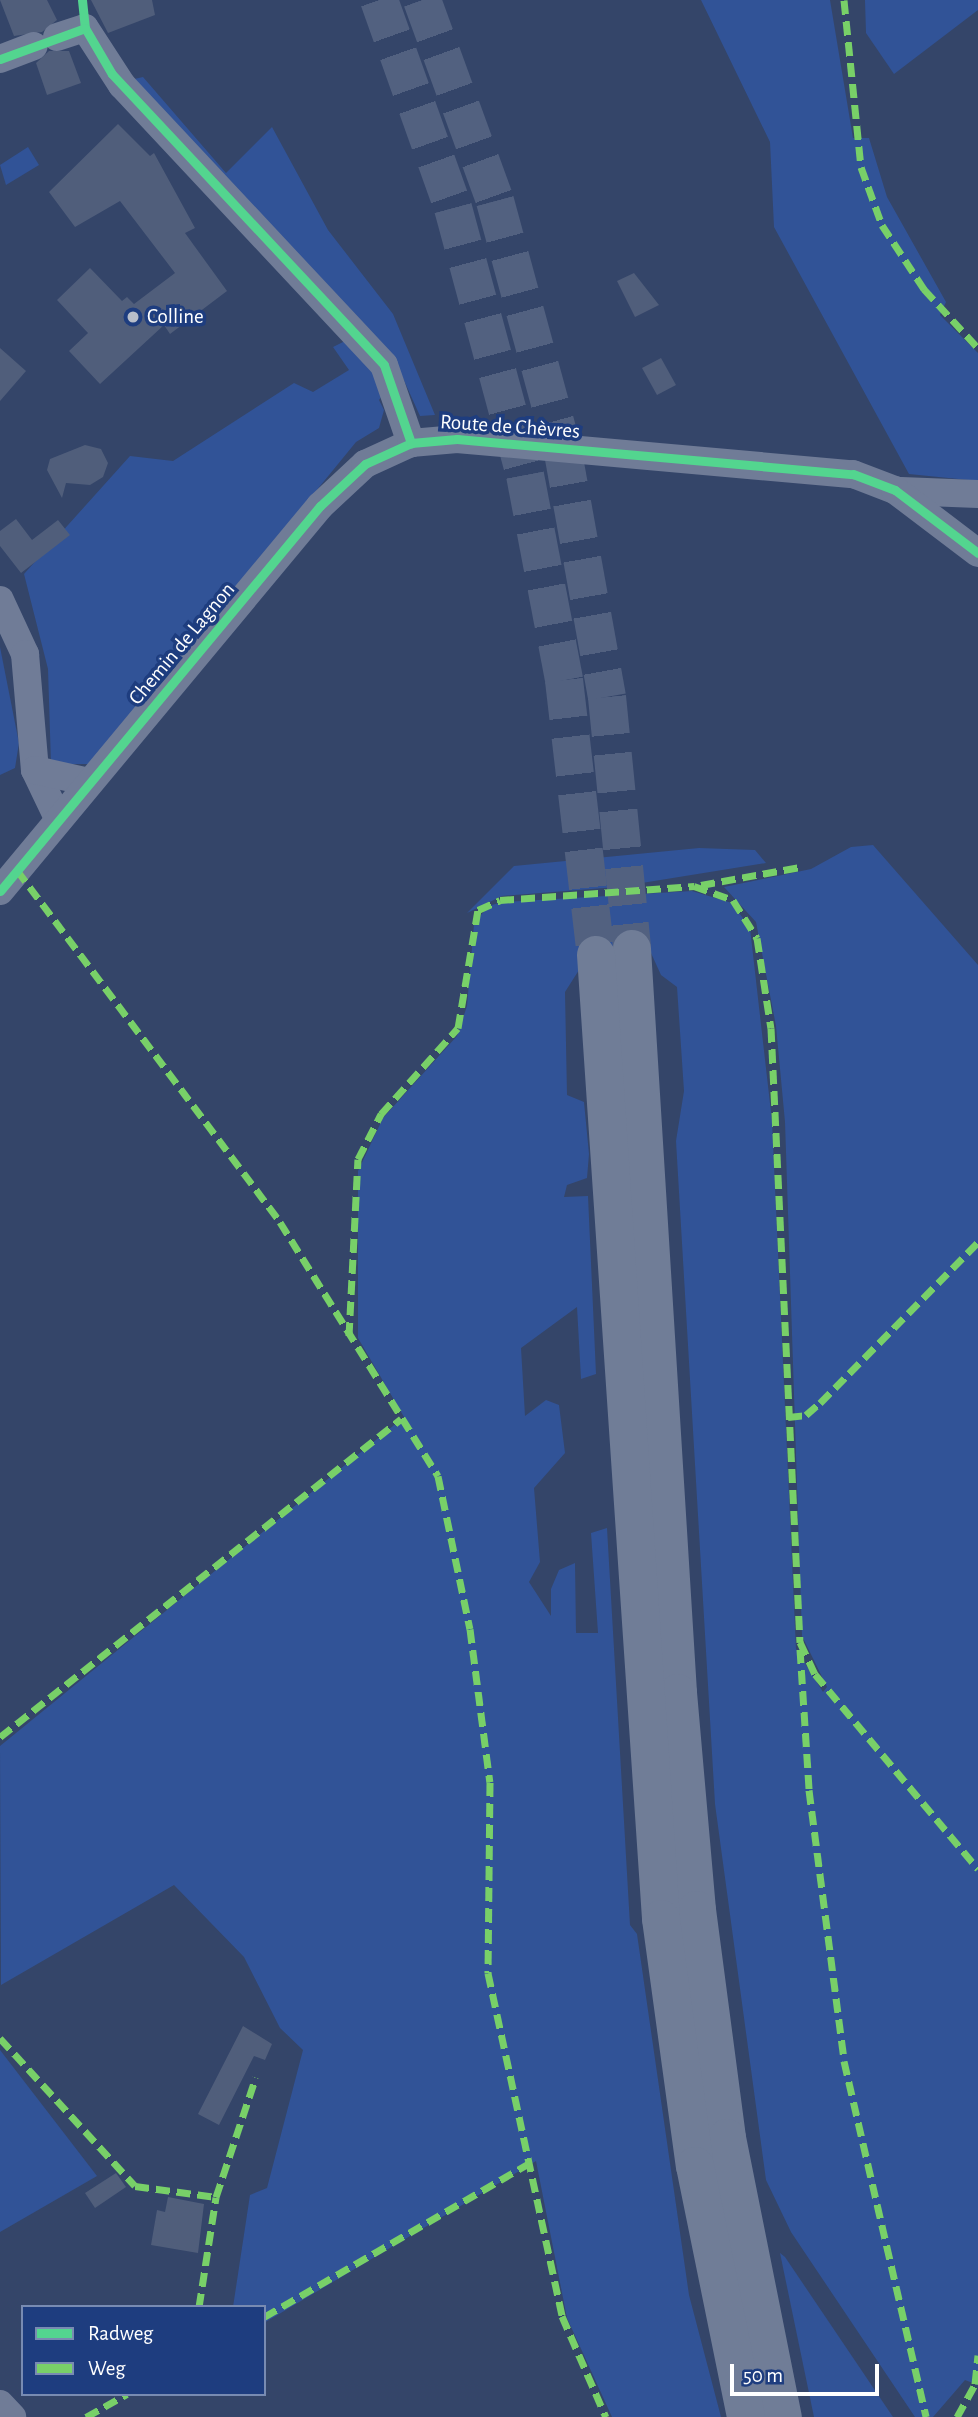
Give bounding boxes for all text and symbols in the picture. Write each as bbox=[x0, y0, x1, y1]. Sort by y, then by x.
place label: Colline bbox=[147, 304, 204, 330]
marker: Colline bbox=[125, 309, 141, 325]
street label: Route de Chèvres bbox=[439, 410, 581, 444]
street label: Chemin de Lagnon bbox=[123, 578, 241, 710]
legend bbox=[21, 2305, 266, 2396]
text: Radweg bbox=[88, 2323, 153, 2344]
scale bar bbox=[733, 2350, 882, 2394]
text: Weg bbox=[88, 2358, 126, 2379]
text: 50 m bbox=[743, 2365, 783, 2386]

